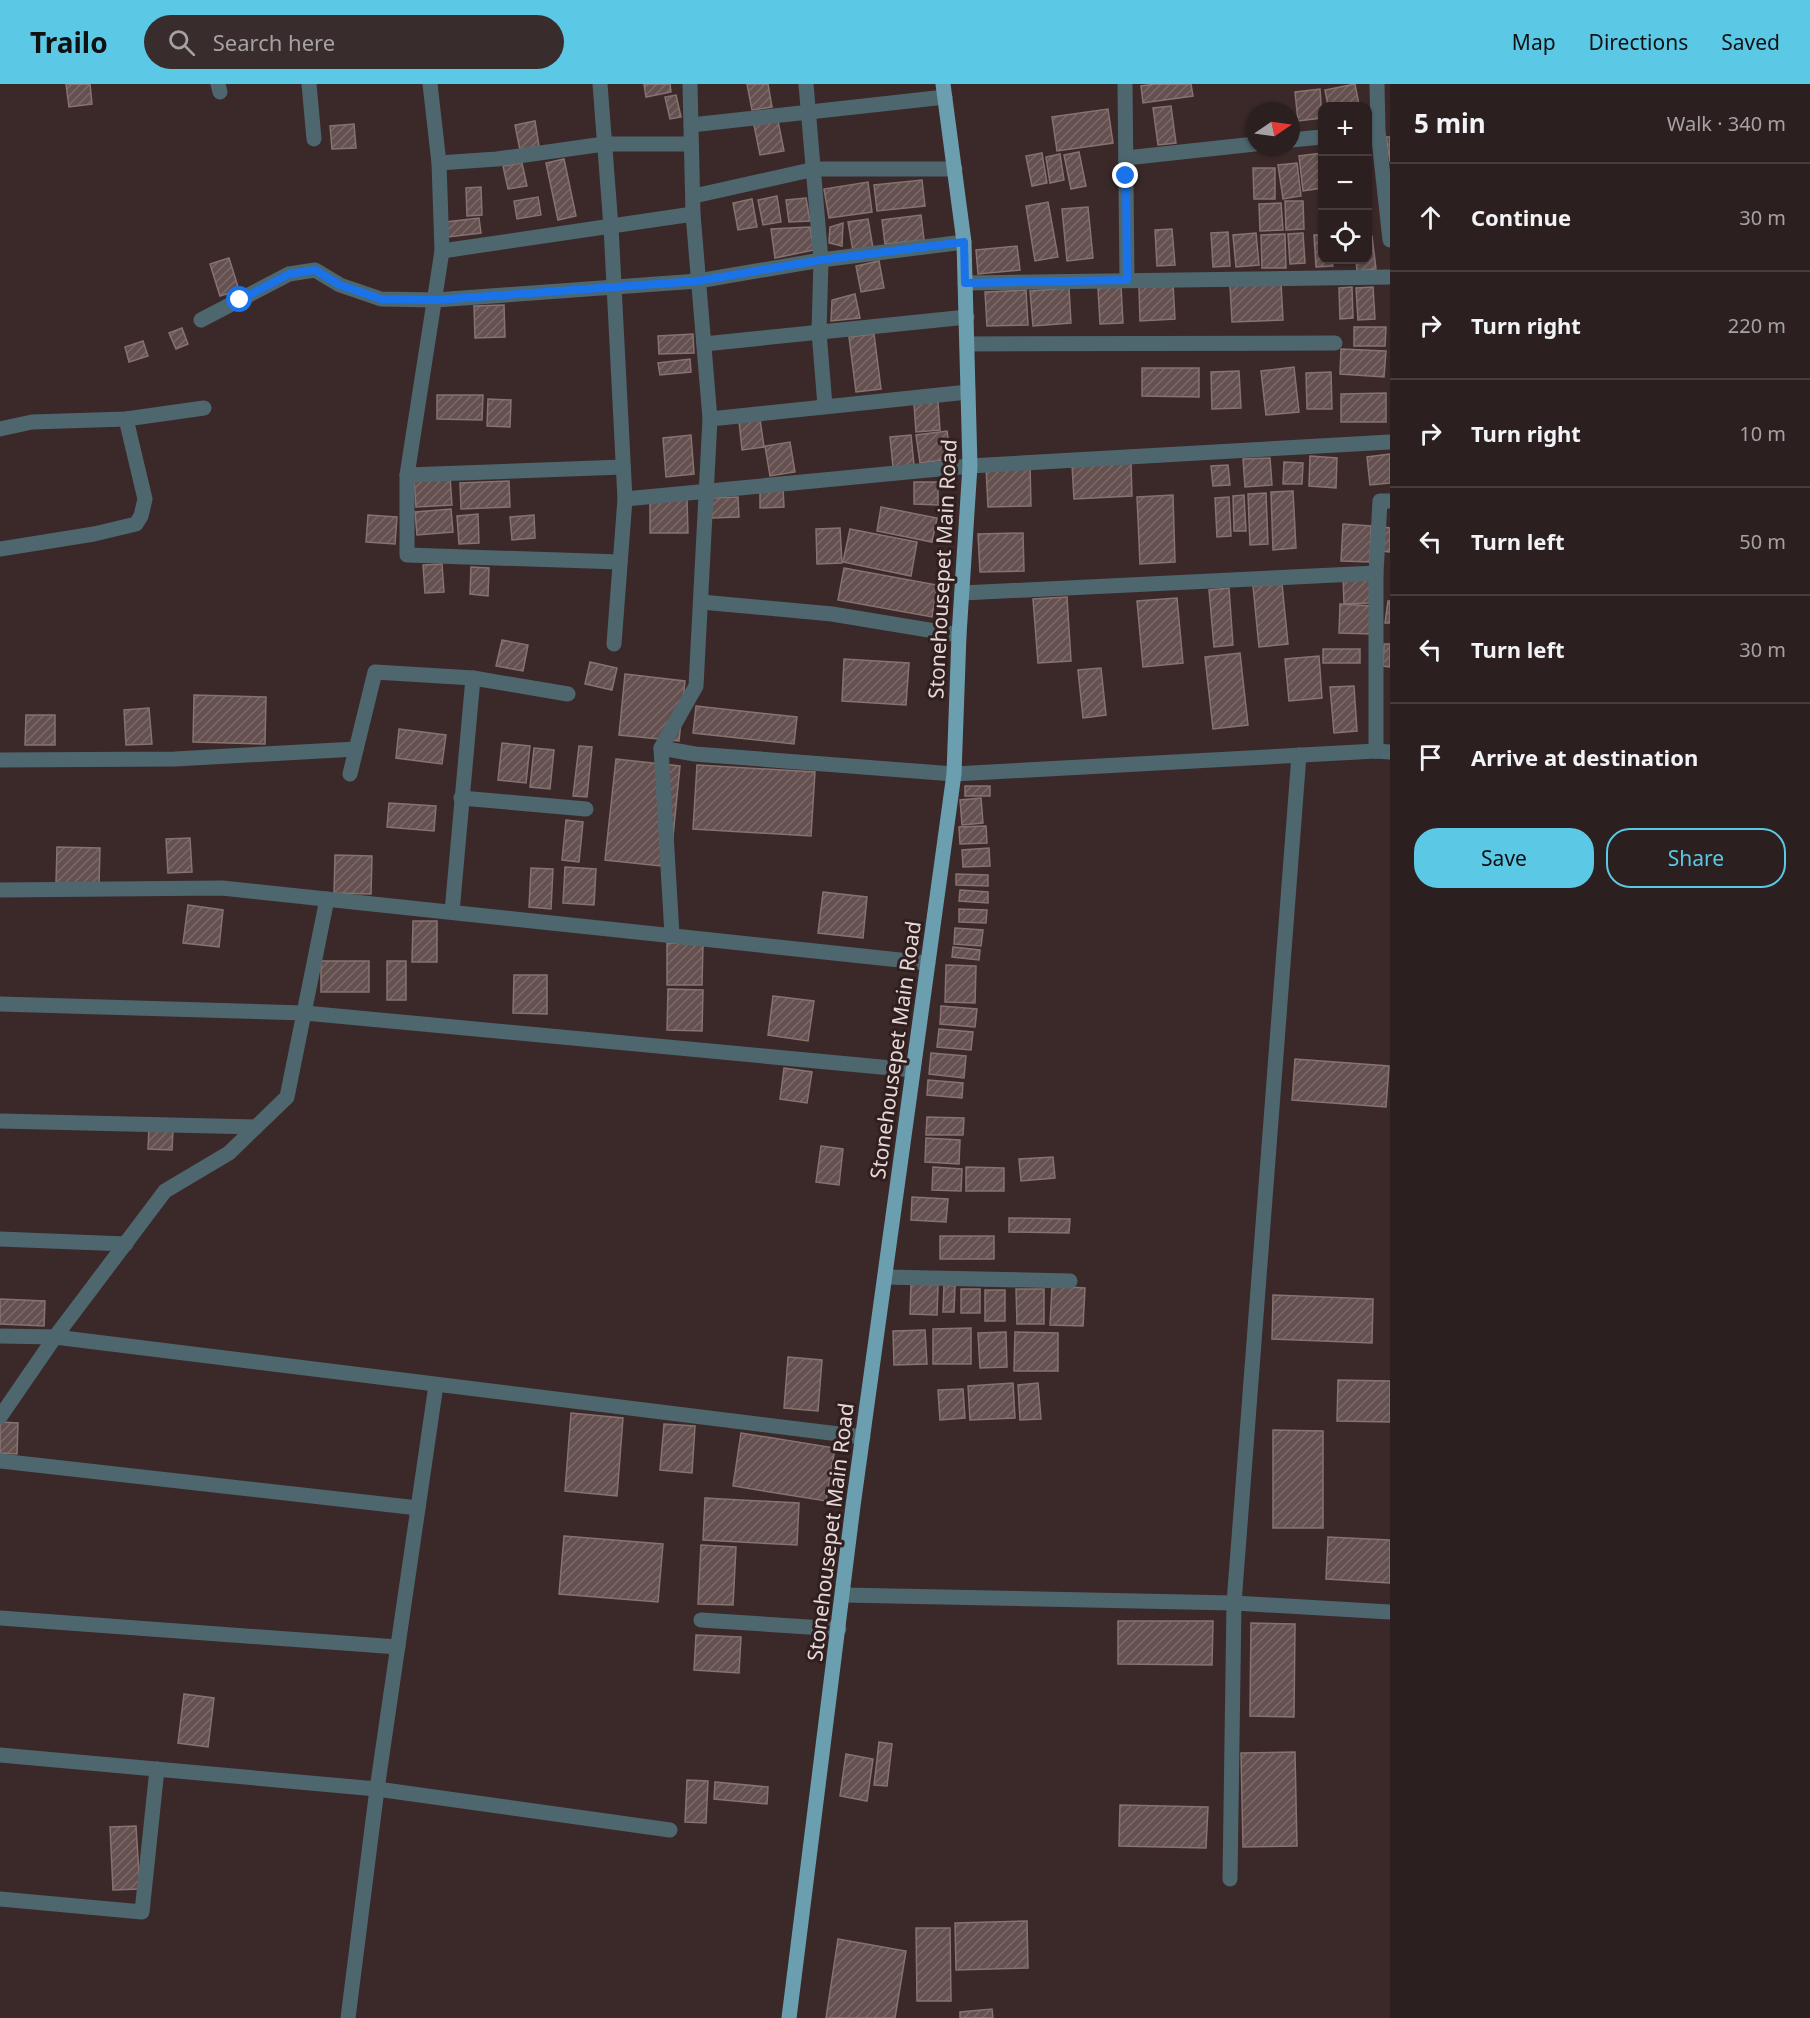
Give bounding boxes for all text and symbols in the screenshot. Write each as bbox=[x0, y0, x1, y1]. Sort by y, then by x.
search box bbox=[144, 15, 564, 69]
text: Trailo bbox=[30, 23, 108, 61]
icon: search bbox=[165, 26, 198, 59]
text: Search here bbox=[213, 27, 335, 57]
text: Map bbox=[1512, 28, 1556, 56]
text: Directions bbox=[1589, 28, 1688, 56]
text: Saved bbox=[1721, 28, 1780, 56]
north arrow bbox=[1246, 102, 1300, 156]
map controls bbox=[1318, 102, 1372, 264]
button: + bbox=[1318, 102, 1372, 156]
text: 5 min bbox=[1414, 105, 1486, 141]
text: Walk · 340 m bbox=[1667, 110, 1786, 137]
button: − bbox=[1318, 156, 1372, 210]
route end bbox=[1112, 162, 1138, 188]
icon: ahead bbox=[1414, 201, 1447, 234]
text: Continue bbox=[1471, 202, 1571, 232]
text: 30 m bbox=[1739, 204, 1786, 231]
button: locate bbox=[1318, 210, 1372, 264]
route start bbox=[226, 286, 252, 312]
icon: right bbox=[1414, 309, 1447, 342]
text: Turn right bbox=[1471, 310, 1581, 340]
text: 220 m bbox=[1728, 312, 1786, 339]
icon: right bbox=[1414, 417, 1447, 450]
text: Turn right bbox=[1471, 418, 1581, 448]
text: 10 m bbox=[1739, 420, 1786, 447]
street label: Stonehousepet Main Road bbox=[921, 438, 963, 700]
icon: left bbox=[1414, 525, 1447, 558]
text: Turn left bbox=[1471, 526, 1565, 556]
text: 50 m bbox=[1739, 528, 1786, 555]
icon: left bbox=[1414, 633, 1447, 666]
text: Turn left bbox=[1471, 634, 1565, 664]
text: 30 m bbox=[1739, 636, 1786, 663]
icon: arrive bbox=[1414, 741, 1447, 774]
text: Arrive at destination bbox=[1471, 742, 1698, 772]
button: Save bbox=[1414, 828, 1594, 888]
button: Share bbox=[1606, 828, 1786, 888]
street label: Stonehousepet Main Road bbox=[863, 919, 927, 1181]
street label: Stonehousepet Main Road bbox=[800, 1401, 860, 1663]

